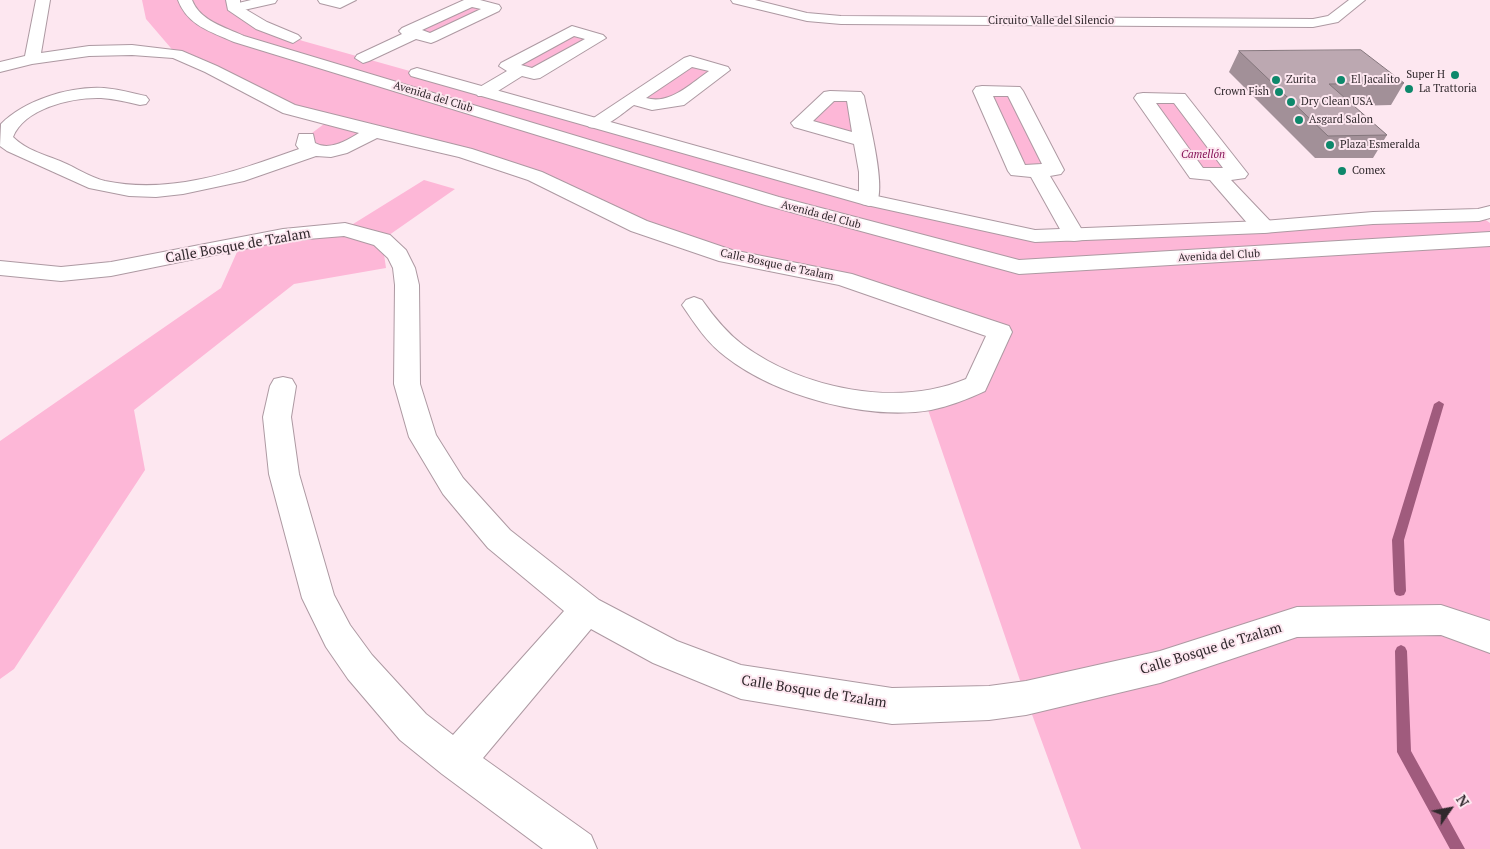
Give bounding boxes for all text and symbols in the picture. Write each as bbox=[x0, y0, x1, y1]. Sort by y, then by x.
street label: Circuito Valle del Silencio bbox=[988, 14, 1114, 28]
place label: Super H bbox=[1406, 68, 1445, 82]
marker: Super H bbox=[1449, 69, 1461, 81]
place label: Zurita bbox=[1286, 73, 1316, 87]
place label: El Jacalito bbox=[1351, 73, 1400, 87]
marker: Zurita bbox=[1270, 74, 1282, 86]
marker: El Jacalito bbox=[1335, 74, 1347, 86]
street label: Avenida del Club bbox=[392, 79, 474, 115]
place label: La Trattoria bbox=[1419, 82, 1477, 96]
marker: La Trattoria bbox=[1403, 83, 1415, 95]
place label: Crown Fish bbox=[1214, 85, 1269, 99]
marker: Crown Fish bbox=[1273, 86, 1285, 98]
place label: Dry Clean USA bbox=[1301, 95, 1373, 109]
marker: Dry Clean USA bbox=[1285, 96, 1297, 108]
place label: Asgard Salon bbox=[1309, 113, 1373, 127]
marker: Asgard Salon bbox=[1293, 114, 1305, 126]
place label: Plaza Esmeralda bbox=[1340, 138, 1420, 152]
marker: Plaza Esmeralda bbox=[1324, 139, 1336, 151]
park label: Camellón bbox=[1181, 148, 1225, 162]
place label: Comex bbox=[1352, 164, 1385, 178]
marker: Comex bbox=[1336, 165, 1348, 177]
street label: Avenida del Club bbox=[780, 198, 862, 232]
street label: Calle Bosque de Tzalam bbox=[164, 225, 312, 267]
street label: Calle Bosque de Tzalam bbox=[719, 247, 835, 283]
street label: Avenida del Club bbox=[1178, 247, 1260, 265]
street label: Calle Bosque de Tzalam bbox=[1138, 619, 1284, 679]
street label: Calle Bosque de Tzalam bbox=[740, 672, 888, 712]
north arrow bbox=[1425, 784, 1475, 834]
text: N bbox=[1452, 791, 1474, 810]

